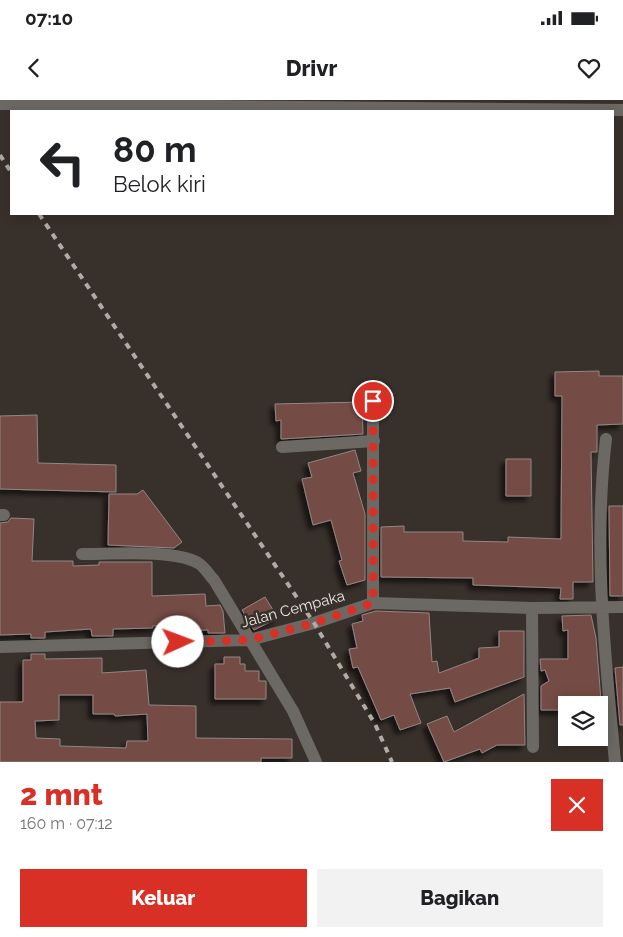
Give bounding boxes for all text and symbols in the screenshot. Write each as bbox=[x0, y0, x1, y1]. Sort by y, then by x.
text: 07:10 bbox=[25, 7, 73, 29]
icon: back bbox=[20, 54, 48, 82]
icon: heart bbox=[575, 54, 603, 82]
text: Drivr bbox=[286, 55, 337, 81]
text: 80 m bbox=[113, 129, 197, 170]
icon: left bbox=[30, 130, 95, 195]
text: Belok kiri bbox=[113, 171, 206, 197]
pin bbox=[352, 380, 394, 422]
icon: arrive bbox=[359, 387, 387, 415]
street label: Jalan Cempaka bbox=[239, 587, 347, 631]
position arrow bbox=[151, 615, 203, 667]
map controls bbox=[558, 696, 608, 746]
button: layers bbox=[558, 696, 608, 746]
text: 2 mnt bbox=[20, 777, 103, 812]
button: close bbox=[551, 779, 603, 831]
text: 160 m · 07:12 bbox=[20, 814, 113, 833]
button: Keluar bbox=[20, 869, 307, 927]
button: Bagikan bbox=[317, 869, 603, 927]

